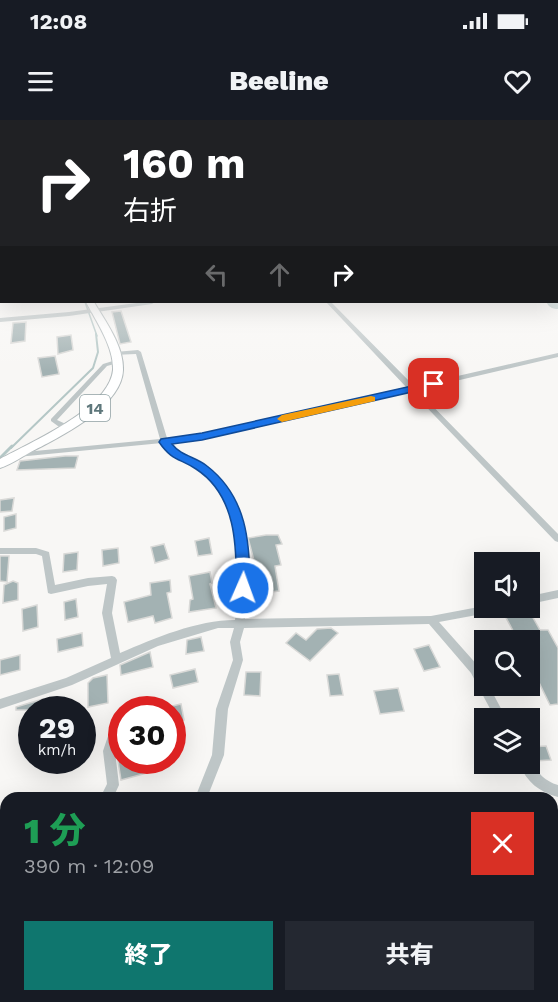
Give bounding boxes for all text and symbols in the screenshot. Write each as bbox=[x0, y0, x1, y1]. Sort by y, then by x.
text: 12:08 bbox=[30, 9, 87, 34]
icon: menu bbox=[24, 65, 57, 98]
text: Beeline bbox=[229, 65, 329, 97]
icon: heart bbox=[501, 65, 534, 98]
text: 160 m bbox=[123, 139, 246, 188]
icon: right bbox=[24, 144, 102, 222]
text: 右折 bbox=[123, 195, 177, 227]
icon: left bbox=[200, 258, 233, 291]
icon: ahead bbox=[263, 258, 296, 291]
icon: right bbox=[326, 258, 359, 291]
pin bbox=[408, 358, 459, 409]
icon: arrive bbox=[417, 367, 450, 400]
road number: 14 bbox=[80, 395, 110, 421]
map controls bbox=[474, 552, 540, 774]
button: sound bbox=[474, 552, 540, 618]
position arrow bbox=[211, 556, 275, 620]
button: search bbox=[474, 630, 540, 696]
speed limit sign: 30 bbox=[108, 696, 186, 774]
button: layers bbox=[474, 708, 540, 774]
text: 29 bbox=[39, 710, 75, 745]
text: km/h bbox=[38, 741, 76, 759]
text: 1 分 bbox=[24, 810, 86, 852]
button: close bbox=[471, 812, 534, 875]
text: 390 m · 12:09 bbox=[24, 854, 154, 878]
button: 終了 bbox=[24, 921, 273, 990]
button: 共有 bbox=[285, 921, 534, 990]

